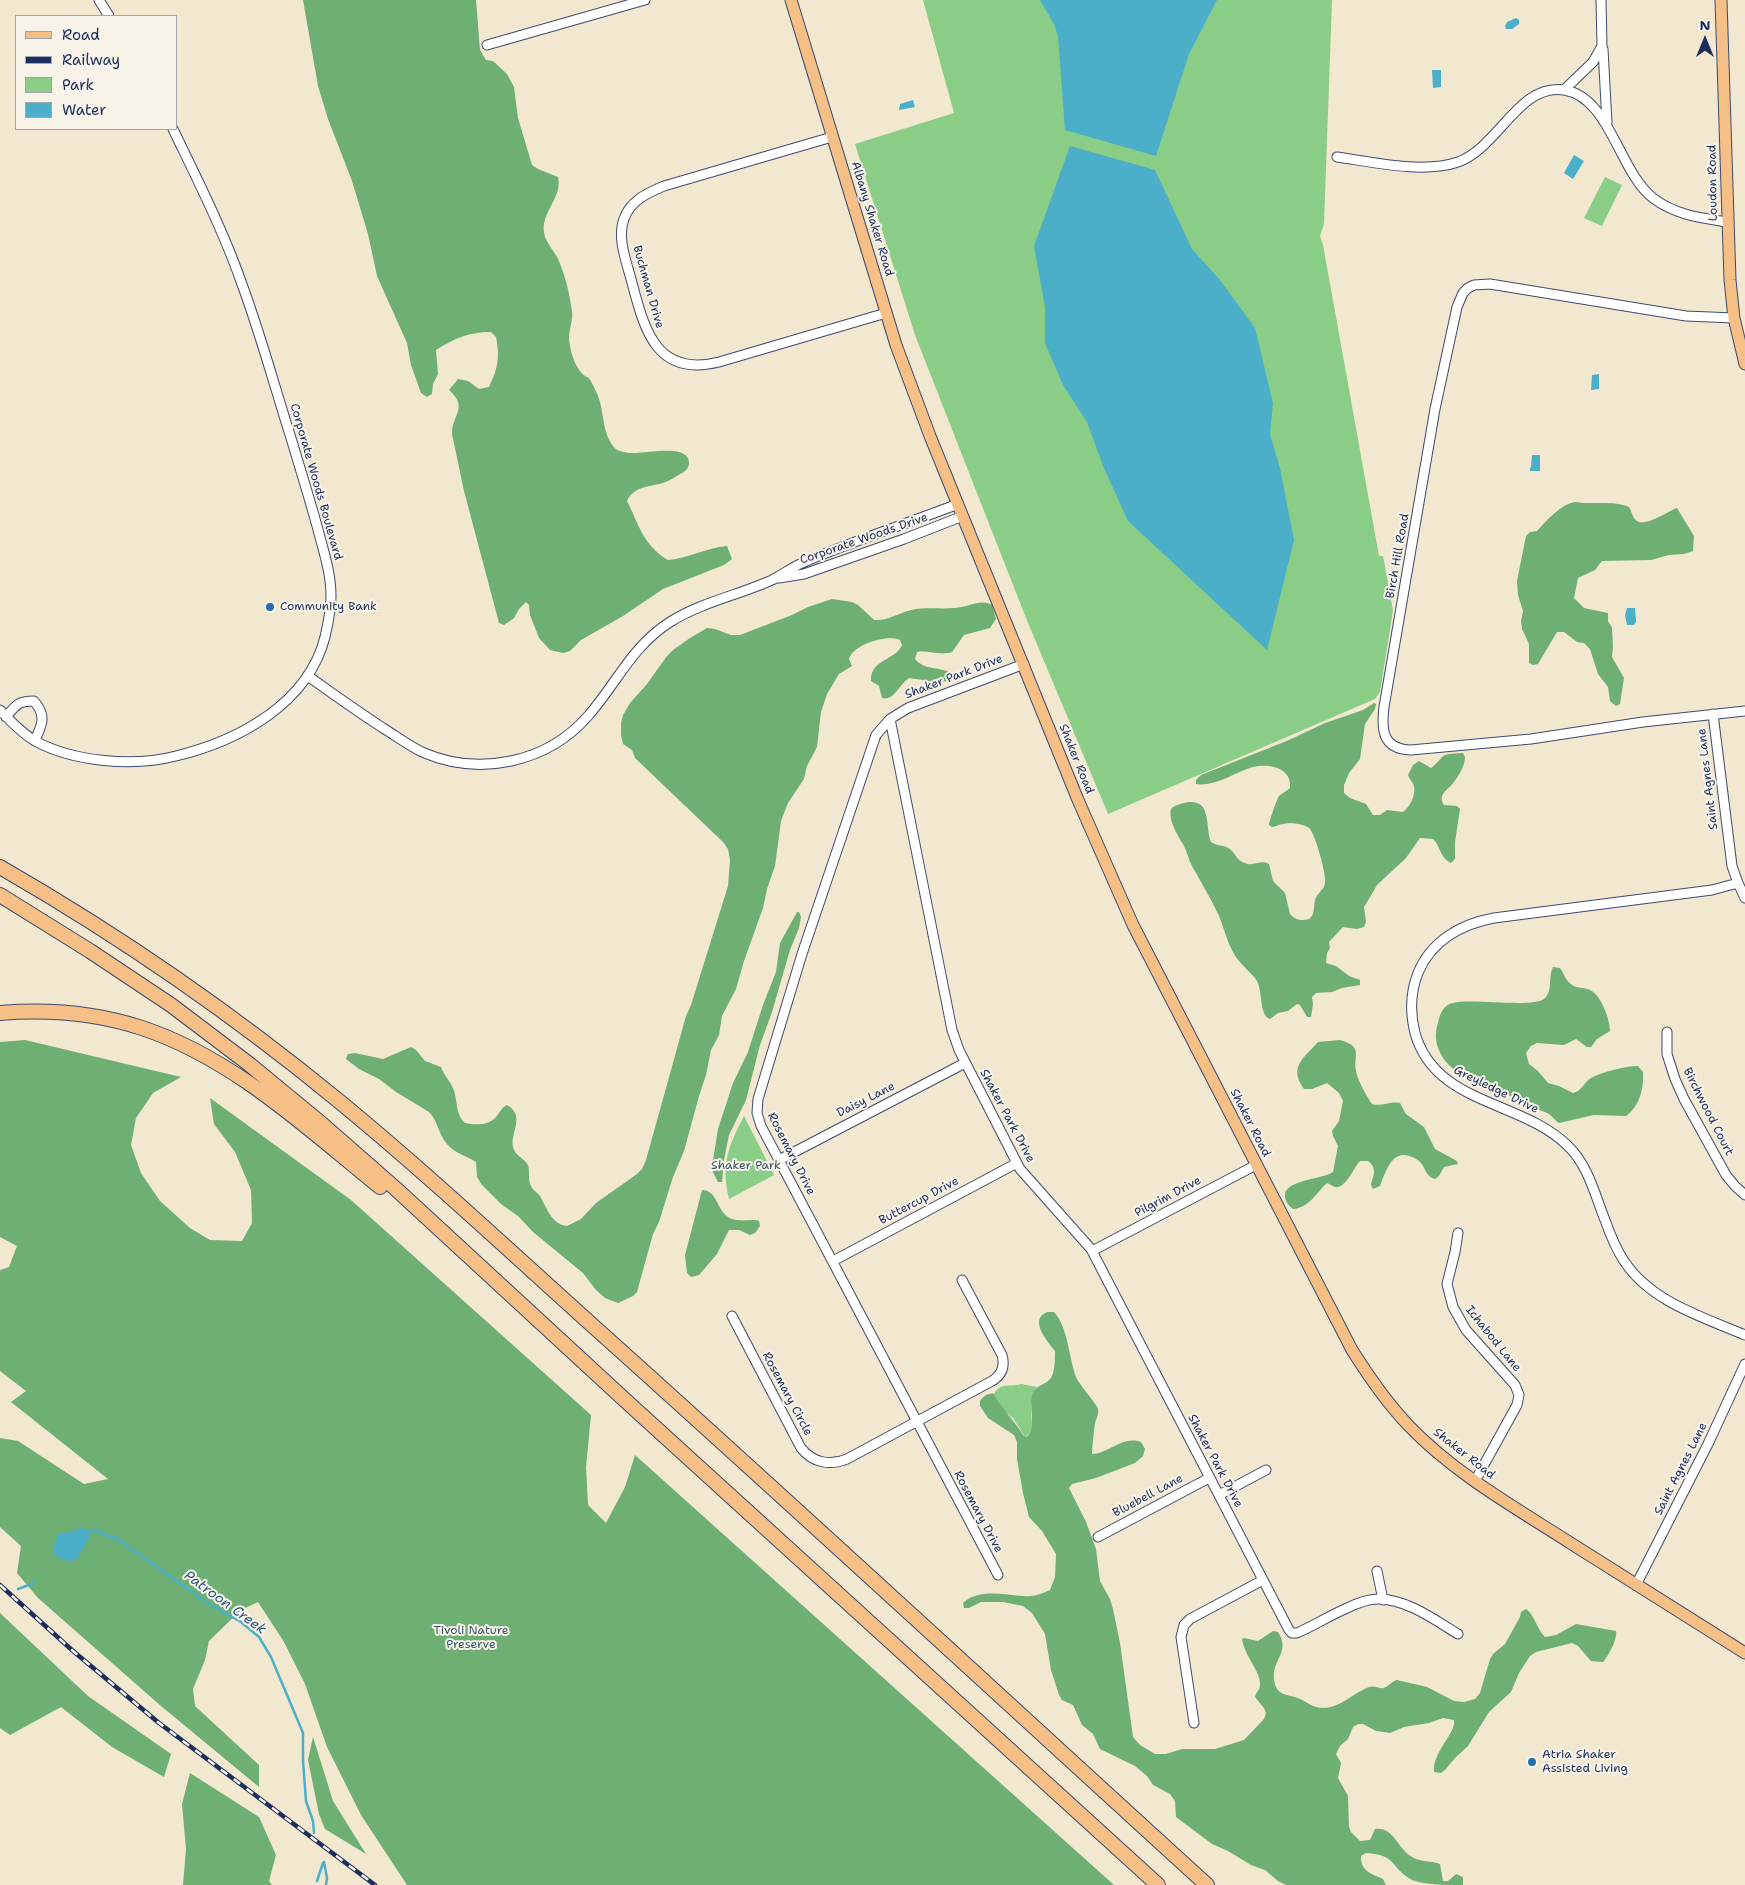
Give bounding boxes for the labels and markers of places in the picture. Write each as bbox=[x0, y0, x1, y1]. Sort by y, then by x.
place label: Community Bank bbox=[280, 600, 377, 614]
marker: Community Bank bbox=[264, 601, 276, 613]
place label: Atria Shaker Assisted Living bbox=[1542, 1748, 1628, 1776]
marker: Atria Shaker Assisted Living bbox=[1526, 1756, 1538, 1768]

